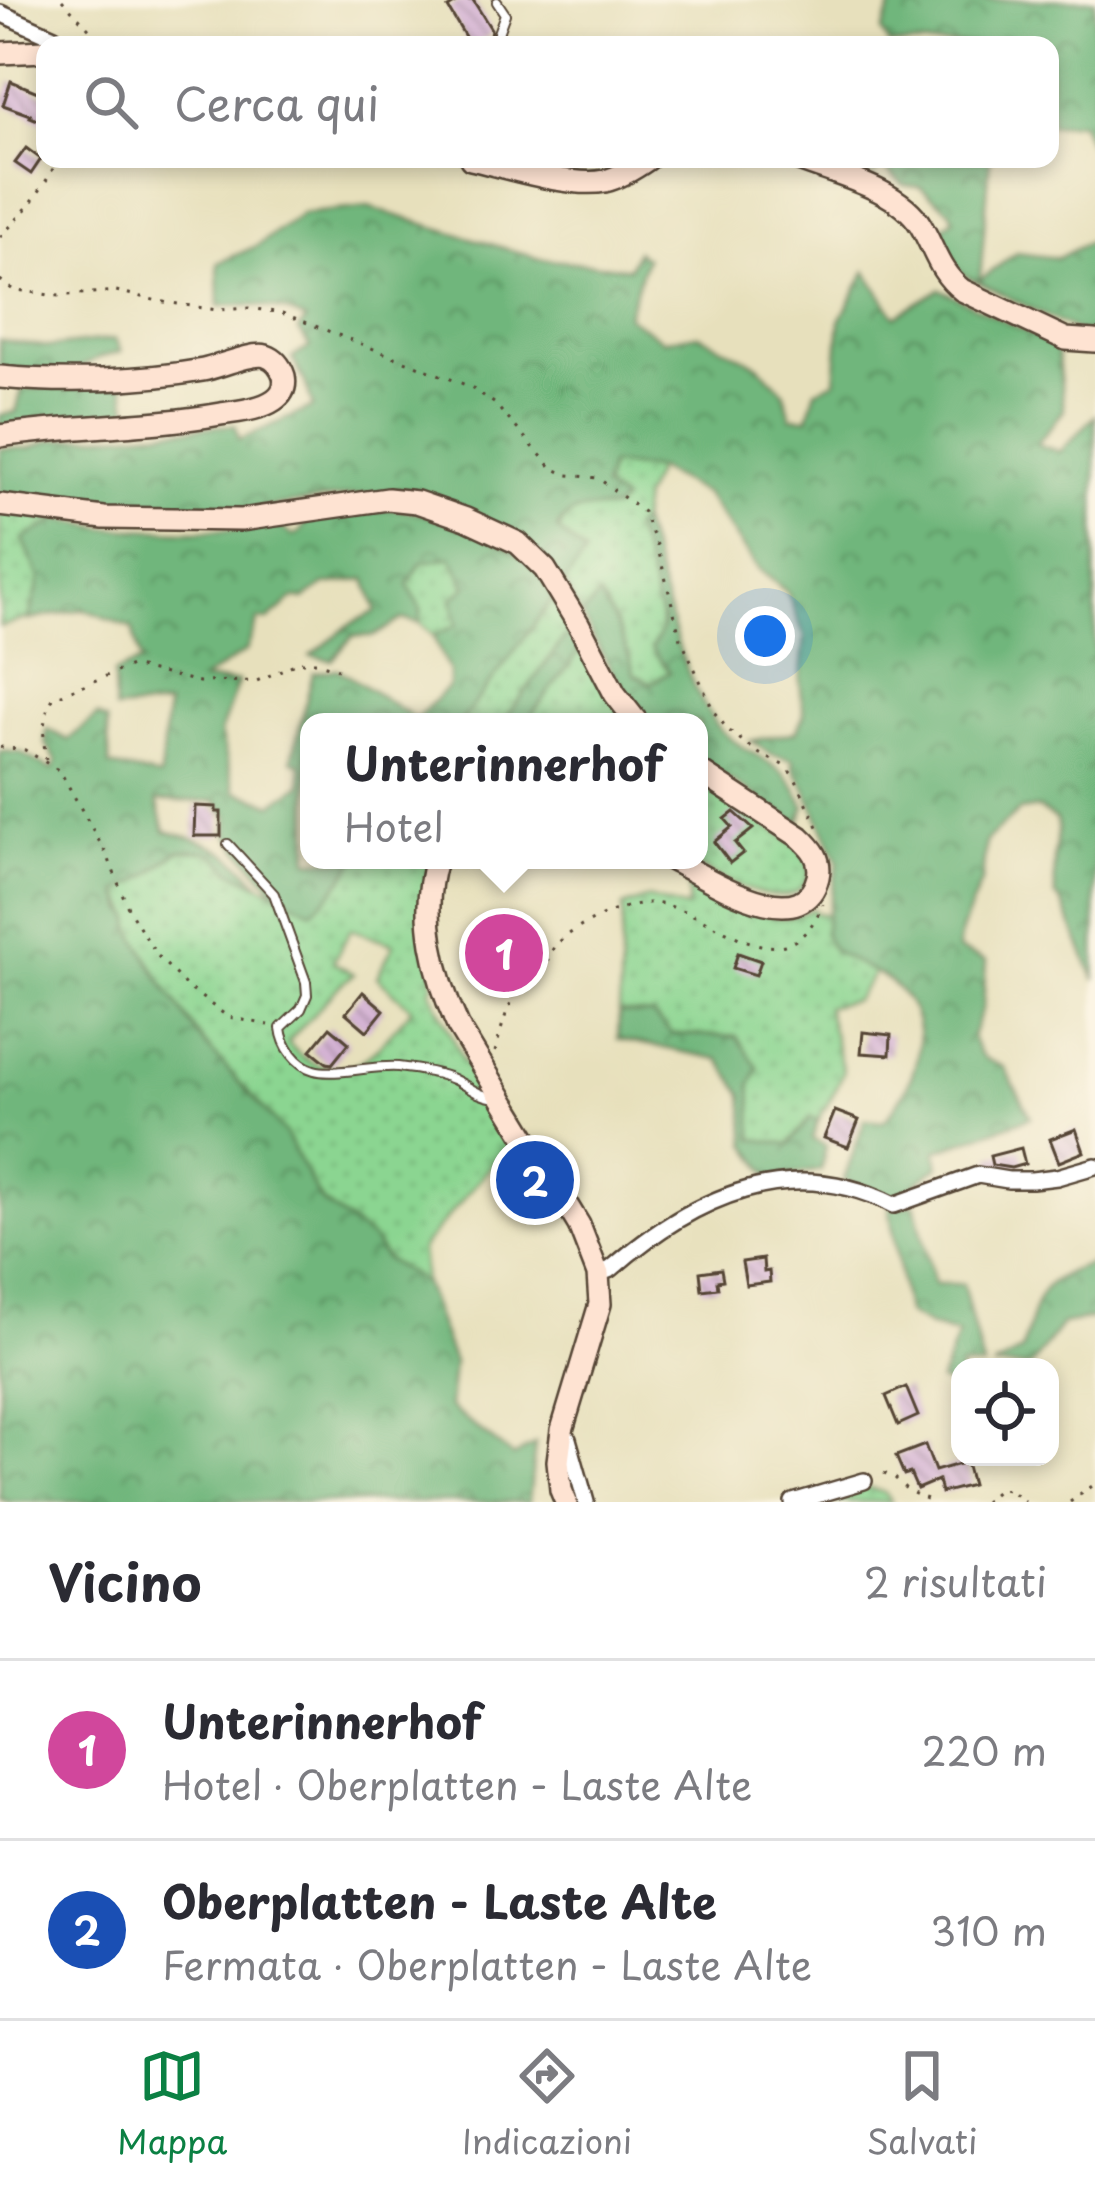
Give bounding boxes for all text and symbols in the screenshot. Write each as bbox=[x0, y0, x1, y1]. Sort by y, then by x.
search box bbox=[36, 36, 1059, 168]
text: Cerca qui bbox=[174, 68, 379, 136]
icon: search bbox=[78, 69, 144, 135]
your location bbox=[735, 606, 795, 666]
popup bbox=[300, 713, 708, 869]
text: Unterinnerhof bbox=[344, 728, 664, 796]
text: Hotel bbox=[344, 796, 443, 855]
pin: 1 bbox=[465, 908, 543, 998]
pin: 2 bbox=[496, 1135, 574, 1225]
map controls bbox=[951, 1358, 1059, 1466]
button: locate bbox=[951, 1358, 1059, 1466]
text: Vicino bbox=[48, 1542, 201, 1619]
text: 2 risultati bbox=[864, 1551, 1047, 1610]
text: Unterinnerhof bbox=[162, 1686, 482, 1754]
text: 1 bbox=[78, 1720, 96, 1779]
text: 220 m bbox=[922, 1720, 1047, 1779]
text: Hotel · Oberplatten - Laste Alte bbox=[162, 1754, 752, 1813]
text: Oberplatten - Laste Alte bbox=[162, 1866, 717, 1934]
text: 2 bbox=[73, 1900, 101, 1959]
text: 310 m bbox=[930, 1900, 1047, 1959]
text: Fermata · Oberplatten - Laste Alte bbox=[162, 1934, 812, 1993]
tab: Mappa bbox=[117, 2043, 227, 2165]
tab: Indicazioni bbox=[462, 2043, 632, 2165]
tab: Salvati bbox=[867, 2043, 978, 2165]

